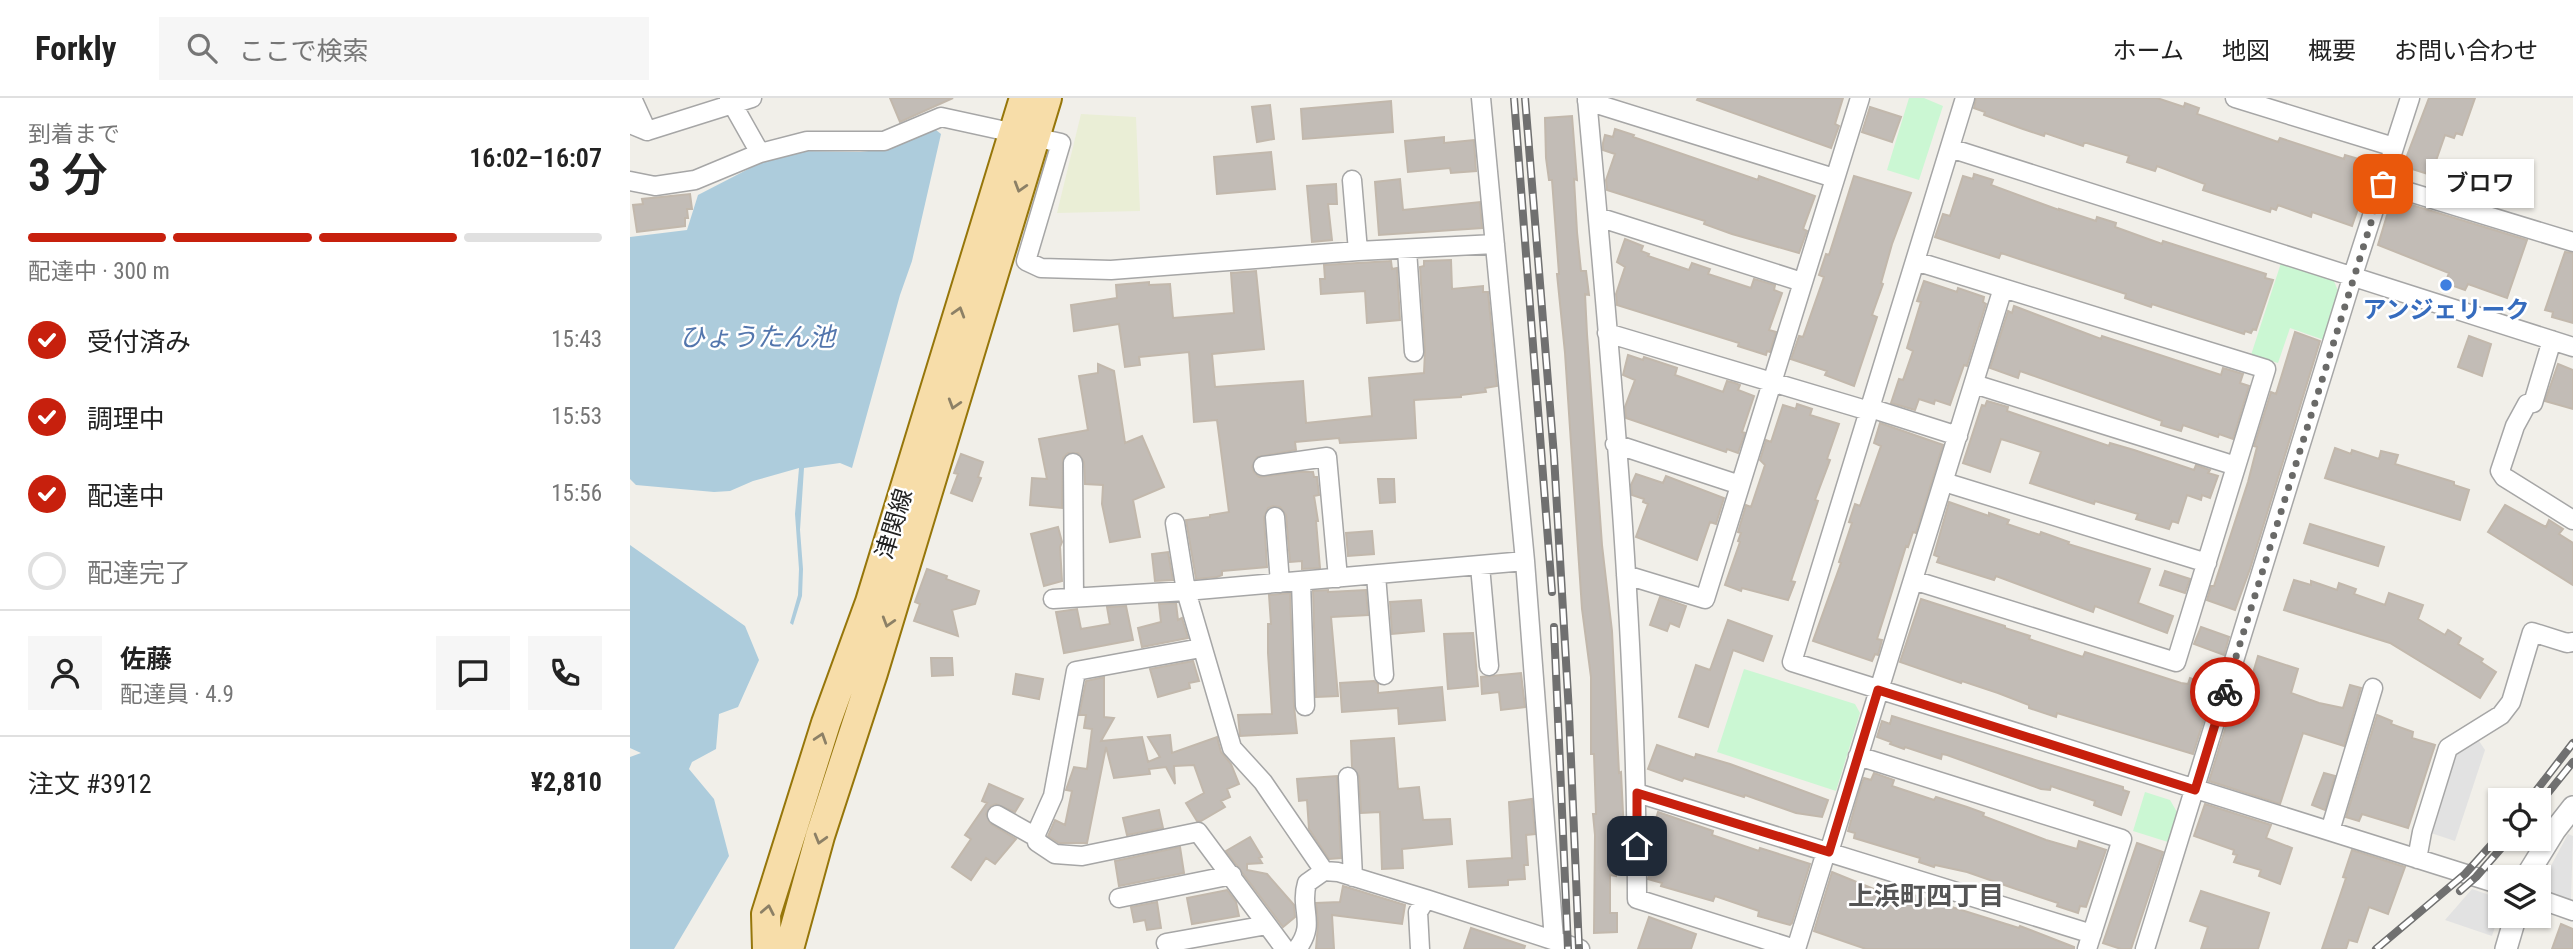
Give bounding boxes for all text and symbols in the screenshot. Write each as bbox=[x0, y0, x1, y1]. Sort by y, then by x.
search box bbox=[159, 17, 649, 80]
text: Forkly bbox=[35, 29, 117, 68]
icon: search bbox=[183, 29, 221, 67]
text: ここで検索 bbox=[239, 36, 369, 66]
text: ホーム bbox=[2113, 37, 2184, 65]
text: 地図 bbox=[2222, 37, 2270, 65]
text: 概要 bbox=[2308, 37, 2356, 65]
text: お問い合わせ bbox=[2394, 37, 2538, 65]
text: 到着まで bbox=[28, 121, 120, 148]
text: 16:02–16:07 bbox=[469, 143, 602, 173]
text: 3 分 bbox=[28, 148, 108, 202]
pin bbox=[2353, 154, 2413, 214]
callout: ブロワ bbox=[2425, 160, 2534, 208]
icon: bag bbox=[2364, 165, 2402, 203]
text: ブロワ bbox=[2446, 170, 2515, 197]
one-way arrow bbox=[1014, 180, 1029, 192]
text: 配達中 · 300 m bbox=[28, 258, 170, 285]
marker: アンジェリーク bbox=[2438, 277, 2454, 293]
place label: アンジェリーク bbox=[2362, 296, 2530, 324]
one-way arrow bbox=[951, 306, 966, 318]
icon: check bbox=[28, 321, 66, 359]
water label: ひょうたん池 bbox=[679, 322, 838, 352]
text: 15:43 bbox=[551, 326, 602, 353]
text: 受付済み bbox=[87, 327, 191, 357]
icon: check bbox=[28, 398, 66, 436]
one-way arrow bbox=[948, 398, 962, 410]
text: 15:53 bbox=[551, 403, 602, 430]
text: 調理中 bbox=[87, 404, 165, 434]
icon: check bbox=[28, 475, 66, 513]
text: 15:56 bbox=[551, 480, 602, 507]
text: 配達中 bbox=[87, 481, 165, 511]
street label: 津関線 bbox=[870, 485, 918, 563]
text: 配達完了 bbox=[87, 558, 191, 588]
one-way arrow bbox=[881, 616, 896, 628]
button: person bbox=[28, 636, 102, 710]
button: chat bbox=[436, 636, 510, 710]
button: phone bbox=[528, 636, 602, 710]
text: 佐藤 bbox=[120, 644, 172, 674]
courier bbox=[2190, 657, 2260, 727]
icon: bike bbox=[2206, 673, 2244, 711]
text: 配達員 · 4.9 bbox=[120, 681, 234, 708]
one-way arrow bbox=[813, 732, 828, 744]
text: ¥2,810 bbox=[531, 767, 602, 797]
text: 注文 #3912 bbox=[28, 769, 152, 799]
map controls bbox=[2488, 788, 2551, 928]
button: locate bbox=[2488, 788, 2551, 851]
pin bbox=[1607, 816, 1667, 876]
icon: home bbox=[1618, 827, 1656, 865]
one-way arrow bbox=[813, 833, 828, 845]
button: layers bbox=[2488, 865, 2551, 928]
district label: 上浜町四丁目 bbox=[1848, 881, 2004, 911]
one-way arrow bbox=[760, 905, 775, 917]

